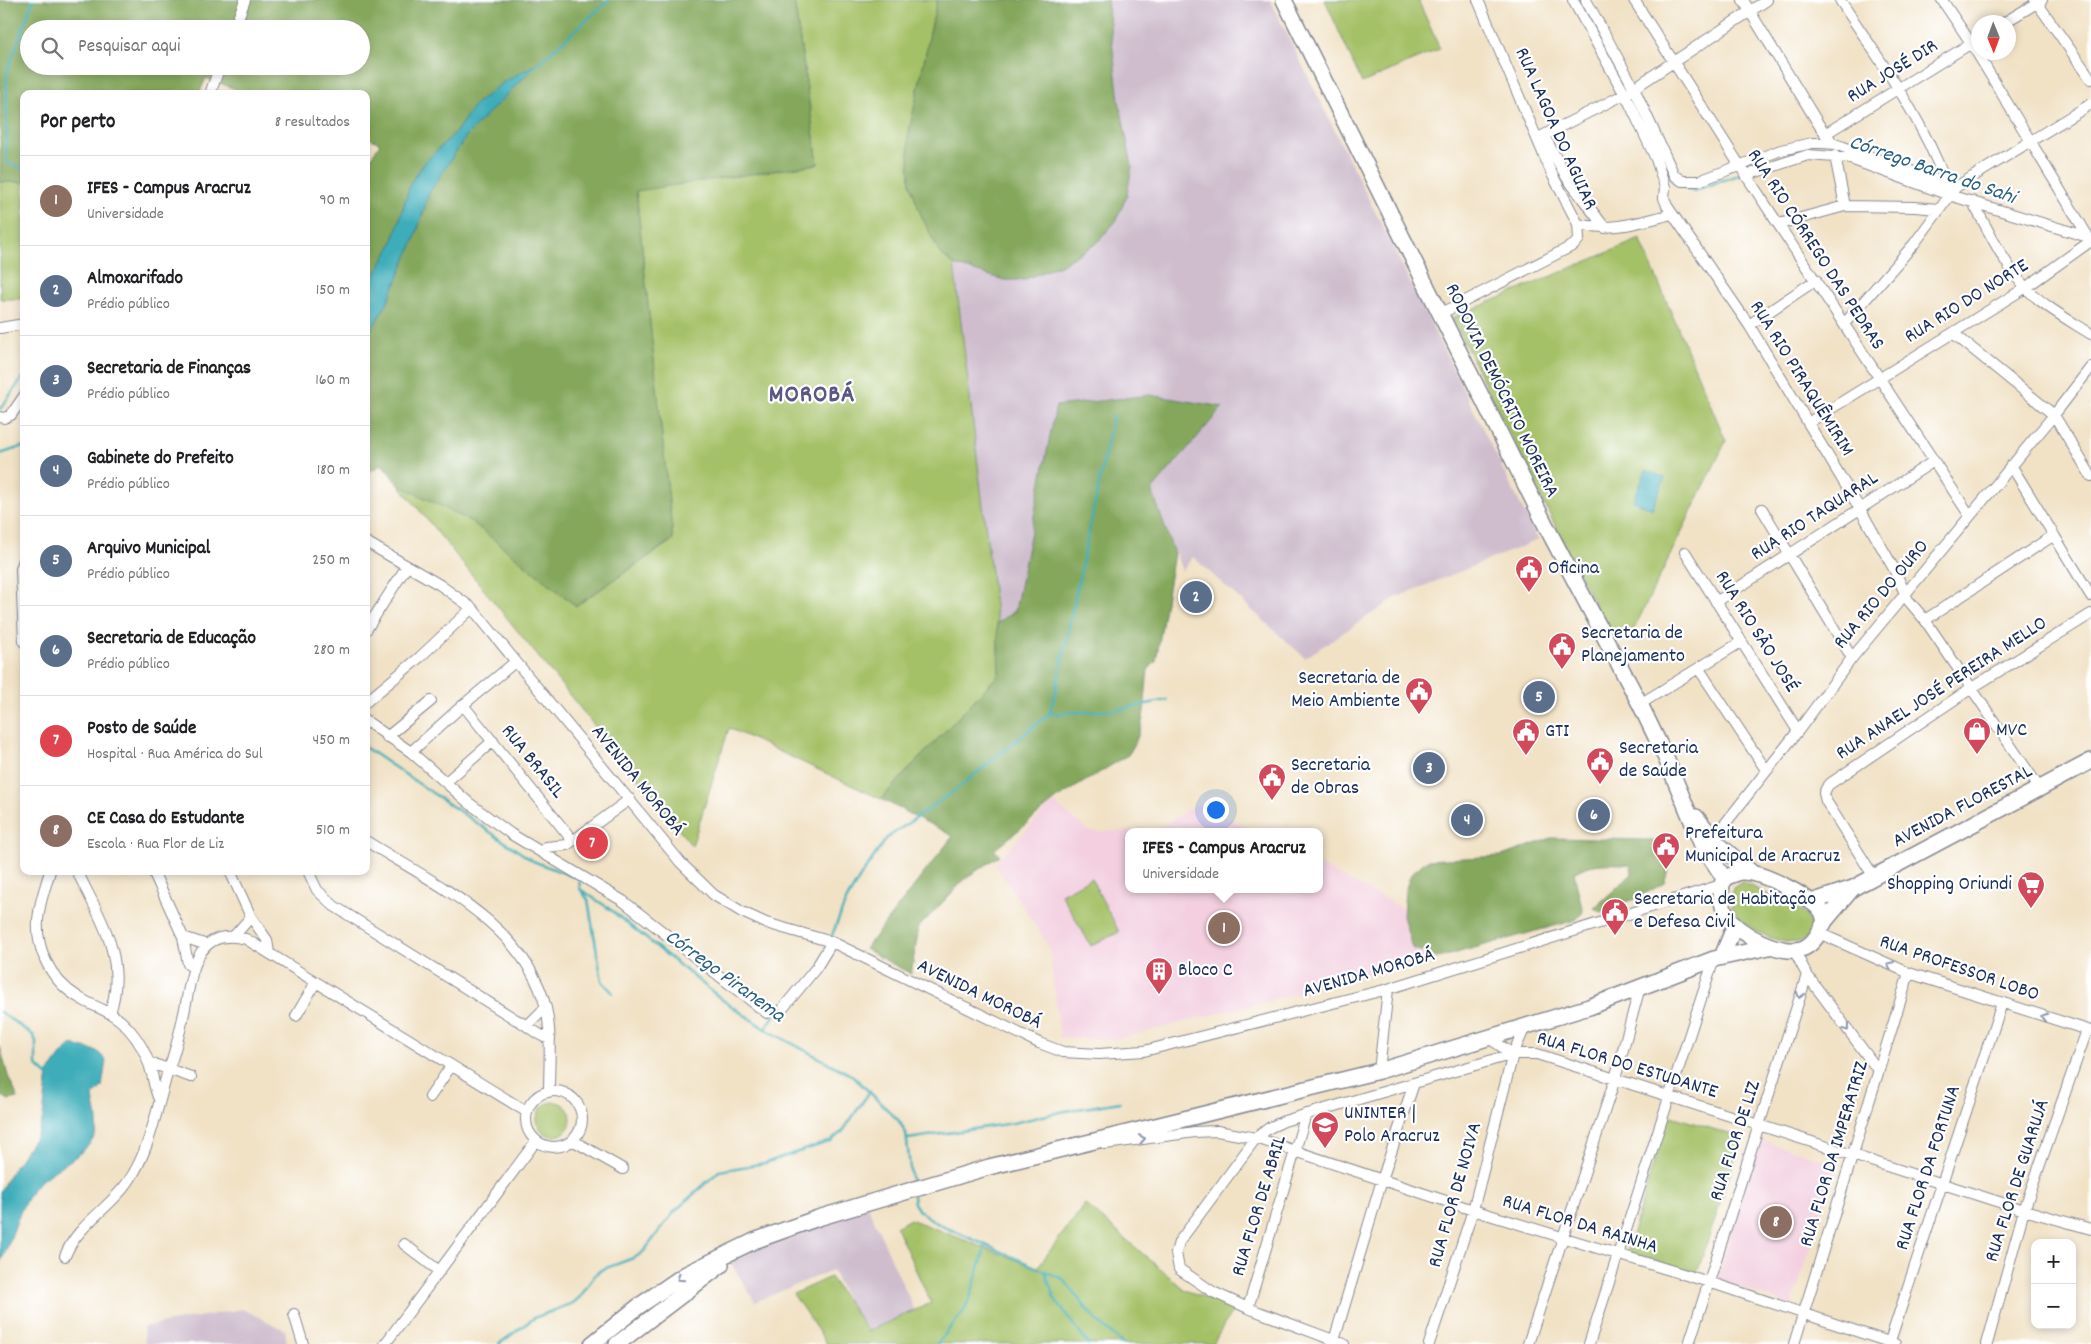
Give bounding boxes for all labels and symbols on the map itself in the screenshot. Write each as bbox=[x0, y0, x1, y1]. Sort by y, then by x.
north arrow bbox=[1971, 15, 2016, 60]
street label: RUA JOSÉ DIR bbox=[1842, 33, 1944, 111]
street label: RUA LAGOA DO AGUIAR bbox=[1507, 43, 1603, 215]
water label: Córrego Barra do Sahi bbox=[1845, 128, 2022, 215]
street label: RUA RIO CÓRREGO DAS PEDRAS bbox=[1739, 144, 1891, 356]
street label: RUA RIO DO NORTE bbox=[1900, 253, 2034, 351]
street label: RODOVIA DEMÓCRITO MOREIRA bbox=[1437, 279, 1565, 503]
street label: RUA RIO PIRAQUÊMIRIM bbox=[1742, 296, 1860, 462]
district label: MOROBÁ bbox=[769, 378, 855, 414]
street label: RUA RIO TAQUARAL bbox=[1746, 465, 1884, 569]
street label: RUA RIO DO OURO bbox=[1828, 534, 1936, 656]
public building icon: Oficina bbox=[1514, 554, 1544, 593]
place label: Oficina bbox=[1548, 555, 1600, 583]
street label: RUA RIO SÃO JOSÉ bbox=[1707, 566, 1805, 698]
pin: 2 bbox=[1180, 578, 1212, 616]
street label: RUA ANAEL JOSÉ PEREIRA MELLO bbox=[1831, 610, 2053, 768]
place label: Secretaria de Planejamento bbox=[1581, 620, 1685, 671]
public building icon: Secretaria de Planejamento bbox=[1547, 631, 1577, 670]
place label: Secretaria de Meio Ambiente bbox=[1291, 665, 1400, 716]
public building icon: Secretaria de Meio Ambiente bbox=[1404, 676, 1434, 715]
pin: 5 bbox=[1523, 678, 1555, 716]
shop icon: MVC bbox=[1962, 716, 1992, 755]
public building icon: GTI bbox=[1511, 717, 1541, 756]
place label: MVC bbox=[1996, 717, 2027, 745]
place label: GTI bbox=[1545, 718, 1569, 746]
street label: RUA BRASIL bbox=[493, 719, 571, 805]
street label: AVENIDA MOROBÁ bbox=[583, 719, 691, 843]
place label: Secretaria de Saúde bbox=[1619, 735, 1699, 786]
public building icon: Secretaria de Saúde bbox=[1585, 746, 1615, 785]
pin: 3 bbox=[1413, 749, 1445, 787]
place label: Secretaria de Obras bbox=[1291, 752, 1371, 803]
street label: AVENIDA FLORESTAL bbox=[1888, 758, 2038, 856]
public building icon: Secretaria de Obras bbox=[1257, 762, 1287, 801]
pin: 6 bbox=[1578, 796, 1610, 834]
your location bbox=[1203, 797, 1229, 823]
pin: 4 bbox=[1451, 801, 1483, 839]
place label: Prefeitura Municipal de Aracruz bbox=[1685, 820, 1840, 871]
pin: 7 bbox=[576, 824, 608, 862]
public building icon: Prefeitura Municipal de Aracruz bbox=[1651, 831, 1681, 870]
supermarket icon: Shopping Oriundi bbox=[2016, 870, 2046, 909]
place label: Shopping Oriundi bbox=[1887, 871, 2012, 899]
place label: Secretaria de Habitação e Defesa Civil bbox=[1634, 886, 1816, 937]
public building icon: Secretaria de Habitação e Defesa Civil bbox=[1600, 897, 1630, 936]
pin: 1 bbox=[1208, 909, 1240, 947]
water label: Córrego Piranema bbox=[658, 923, 791, 1032]
street label: RUA PROFESSOR LOBO bbox=[1875, 929, 2043, 1009]
street label: AVENIDA MOROBÁ bbox=[1300, 942, 1438, 1006]
street label: AVENIDA MOROBÁ bbox=[912, 953, 1046, 1037]
building icon: Bloco C bbox=[1144, 956, 1174, 995]
place label: Bloco C bbox=[1178, 957, 1233, 985]
one-way arrow bbox=[1887, 961, 1895, 971]
one-way arrow bbox=[1796, 990, 1806, 998]
one-way arrow bbox=[2041, 1012, 2049, 1022]
one-way arrow bbox=[1841, 1022, 1849, 1031]
street label: RUA FLOR DO ESTUDANTE bbox=[1533, 1025, 1721, 1107]
street label: RUA FLOR DA IMPERATRIZ bbox=[1793, 1057, 1877, 1250]
street label: RUA FLOR DE LIZ bbox=[1703, 1077, 1769, 1205]
street label: RUA FLOR DA FORTUNA bbox=[1889, 1082, 1969, 1254]
street label: RUA FLOR DE GUARUJÁ bbox=[1979, 1096, 2057, 1266]
place label: UNINTER | Polo Aracruz bbox=[1344, 1100, 1440, 1151]
school or university icon: UNINTER | Polo Aracruz bbox=[1310, 1110, 1340, 1149]
street label: RUA FLOR DE NOIVA bbox=[1422, 1119, 1490, 1271]
street label: RUA FLOR DE ABRIL bbox=[1225, 1132, 1295, 1280]
one-way arrow bbox=[1138, 1135, 1146, 1145]
street label: RUA FLOR DA RAINHA bbox=[1499, 1188, 1661, 1262]
pin: 8 bbox=[1760, 1203, 1792, 1241]
one-way arrow bbox=[676, 1272, 685, 1281]

